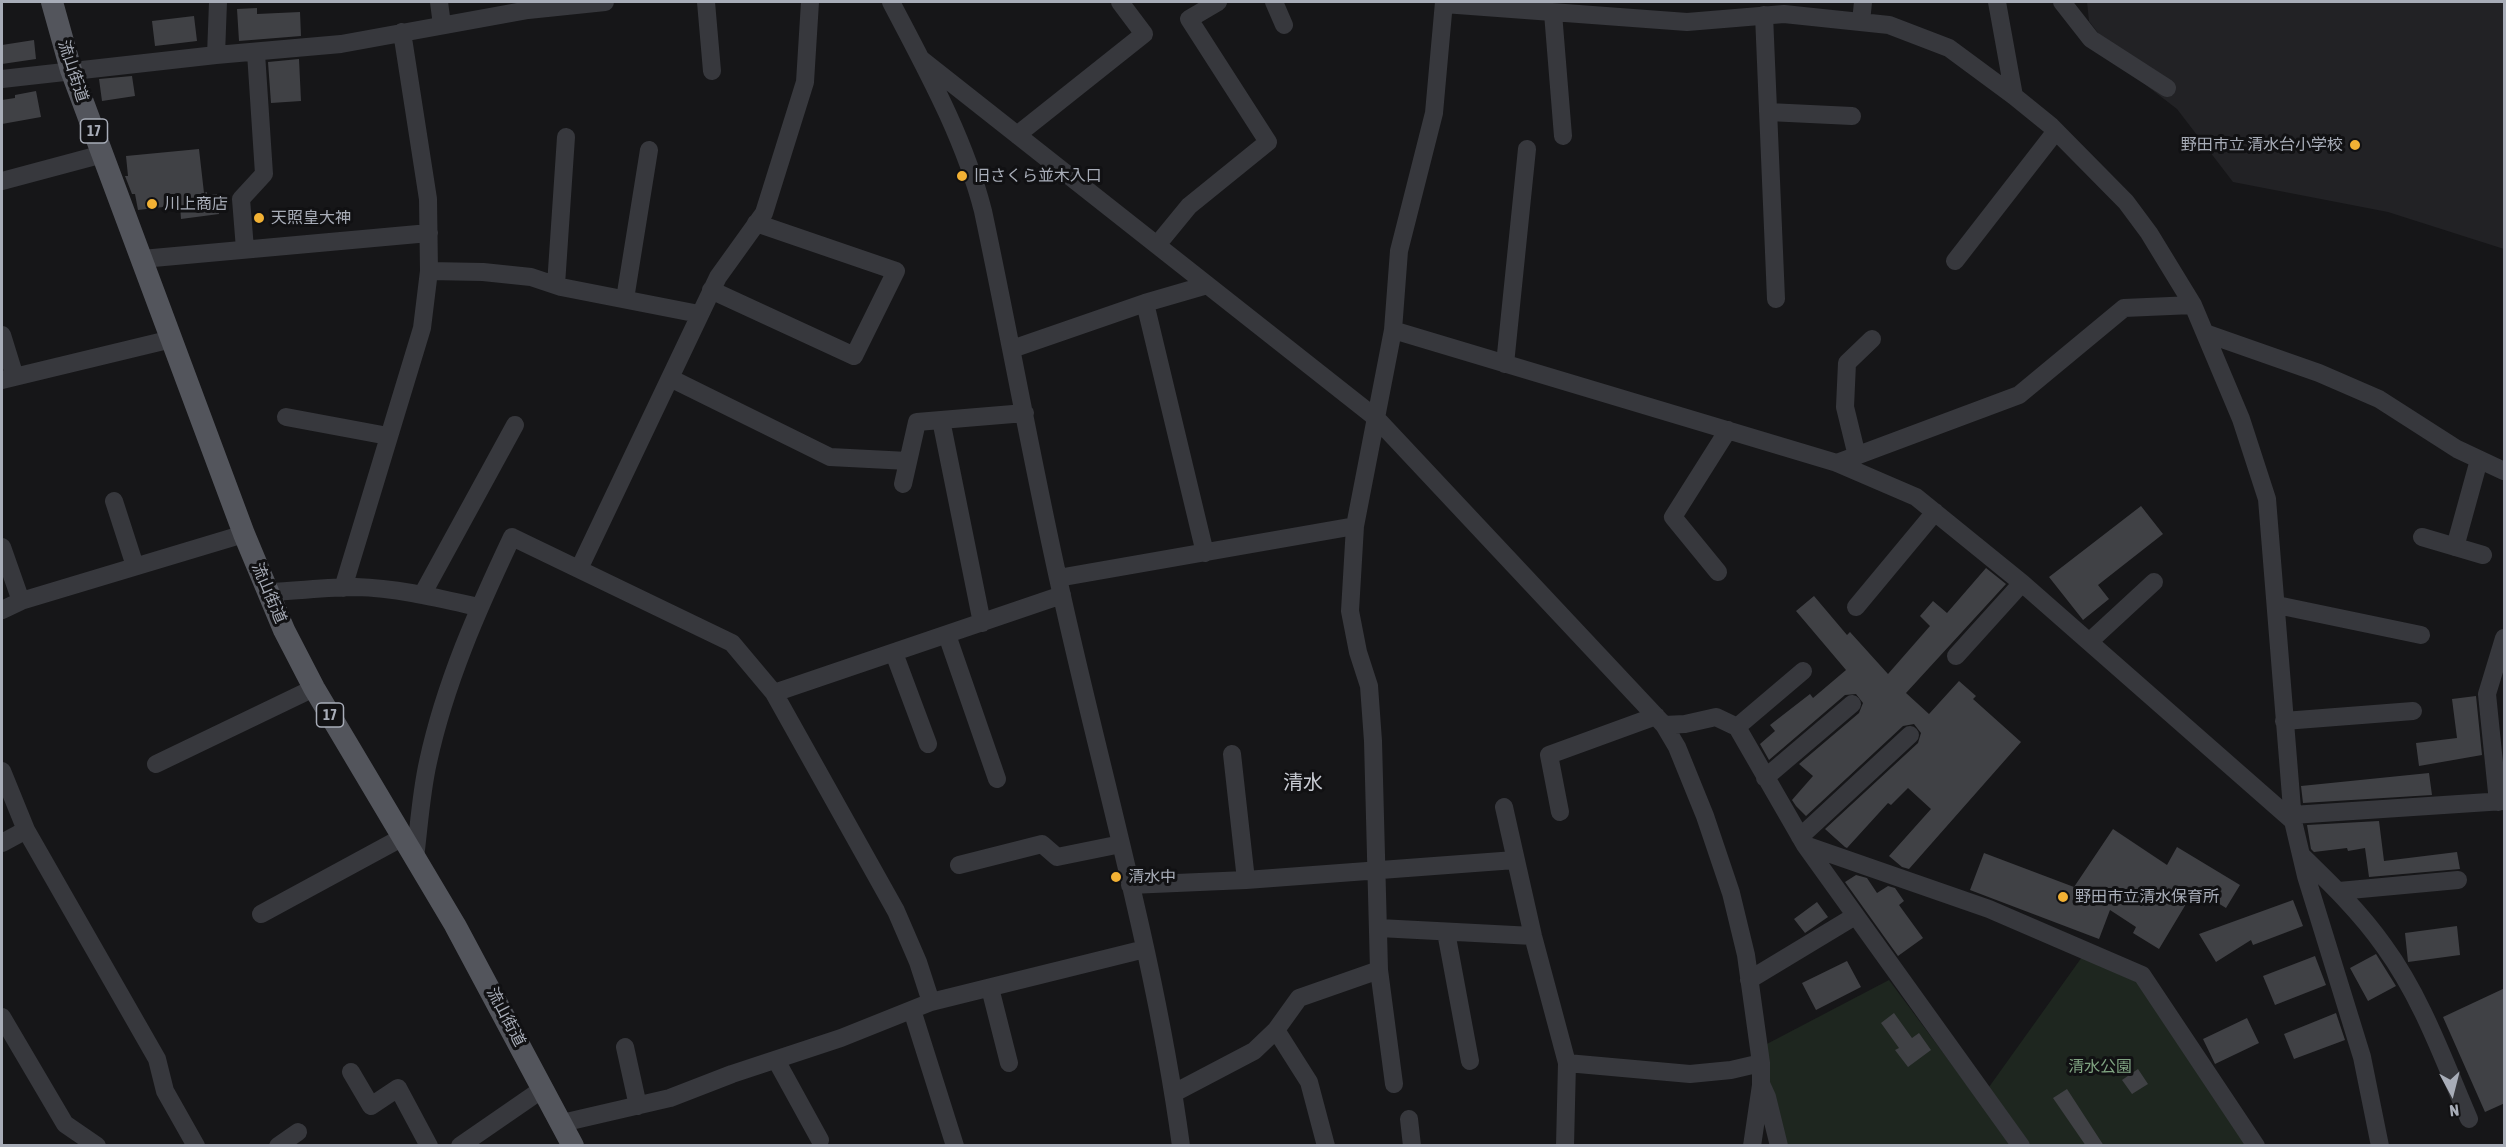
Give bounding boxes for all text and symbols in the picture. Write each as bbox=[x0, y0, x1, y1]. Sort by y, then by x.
street label: 流山街道 bbox=[54, 38, 92, 104]
road number: 17 bbox=[80, 119, 107, 143]
place label: 野田市立 清水台小学校 bbox=[2181, 135, 2343, 155]
marker: 野田市立 清水台小学校 bbox=[2348, 138, 2362, 152]
place label: 旧さくら並木入口 bbox=[974, 166, 1102, 186]
marker: 旧さくら並木入口 bbox=[955, 169, 969, 183]
place label: 川上商店 bbox=[164, 194, 228, 214]
marker: 川上商店 bbox=[145, 197, 159, 211]
place label: 天照皇大神 bbox=[271, 208, 351, 228]
marker: 天照皇大神 bbox=[252, 211, 266, 225]
street label: 流山街道 bbox=[248, 560, 290, 626]
road number: 17 bbox=[316, 703, 344, 727]
district label: 清水 bbox=[1283, 771, 1323, 795]
place label: 清水中 bbox=[1128, 867, 1176, 887]
marker: 清水中 bbox=[1109, 870, 1123, 884]
place label: 野田市立清水保育所 bbox=[2075, 887, 2219, 907]
marker: 野田市立清水保育所 bbox=[2056, 890, 2070, 904]
street label: 流山街道 bbox=[483, 984, 529, 1050]
park label: 清水公園 bbox=[2068, 1057, 2132, 1077]
north arrow bbox=[2422, 1063, 2482, 1123]
text: N bbox=[2448, 1101, 2460, 1120]

